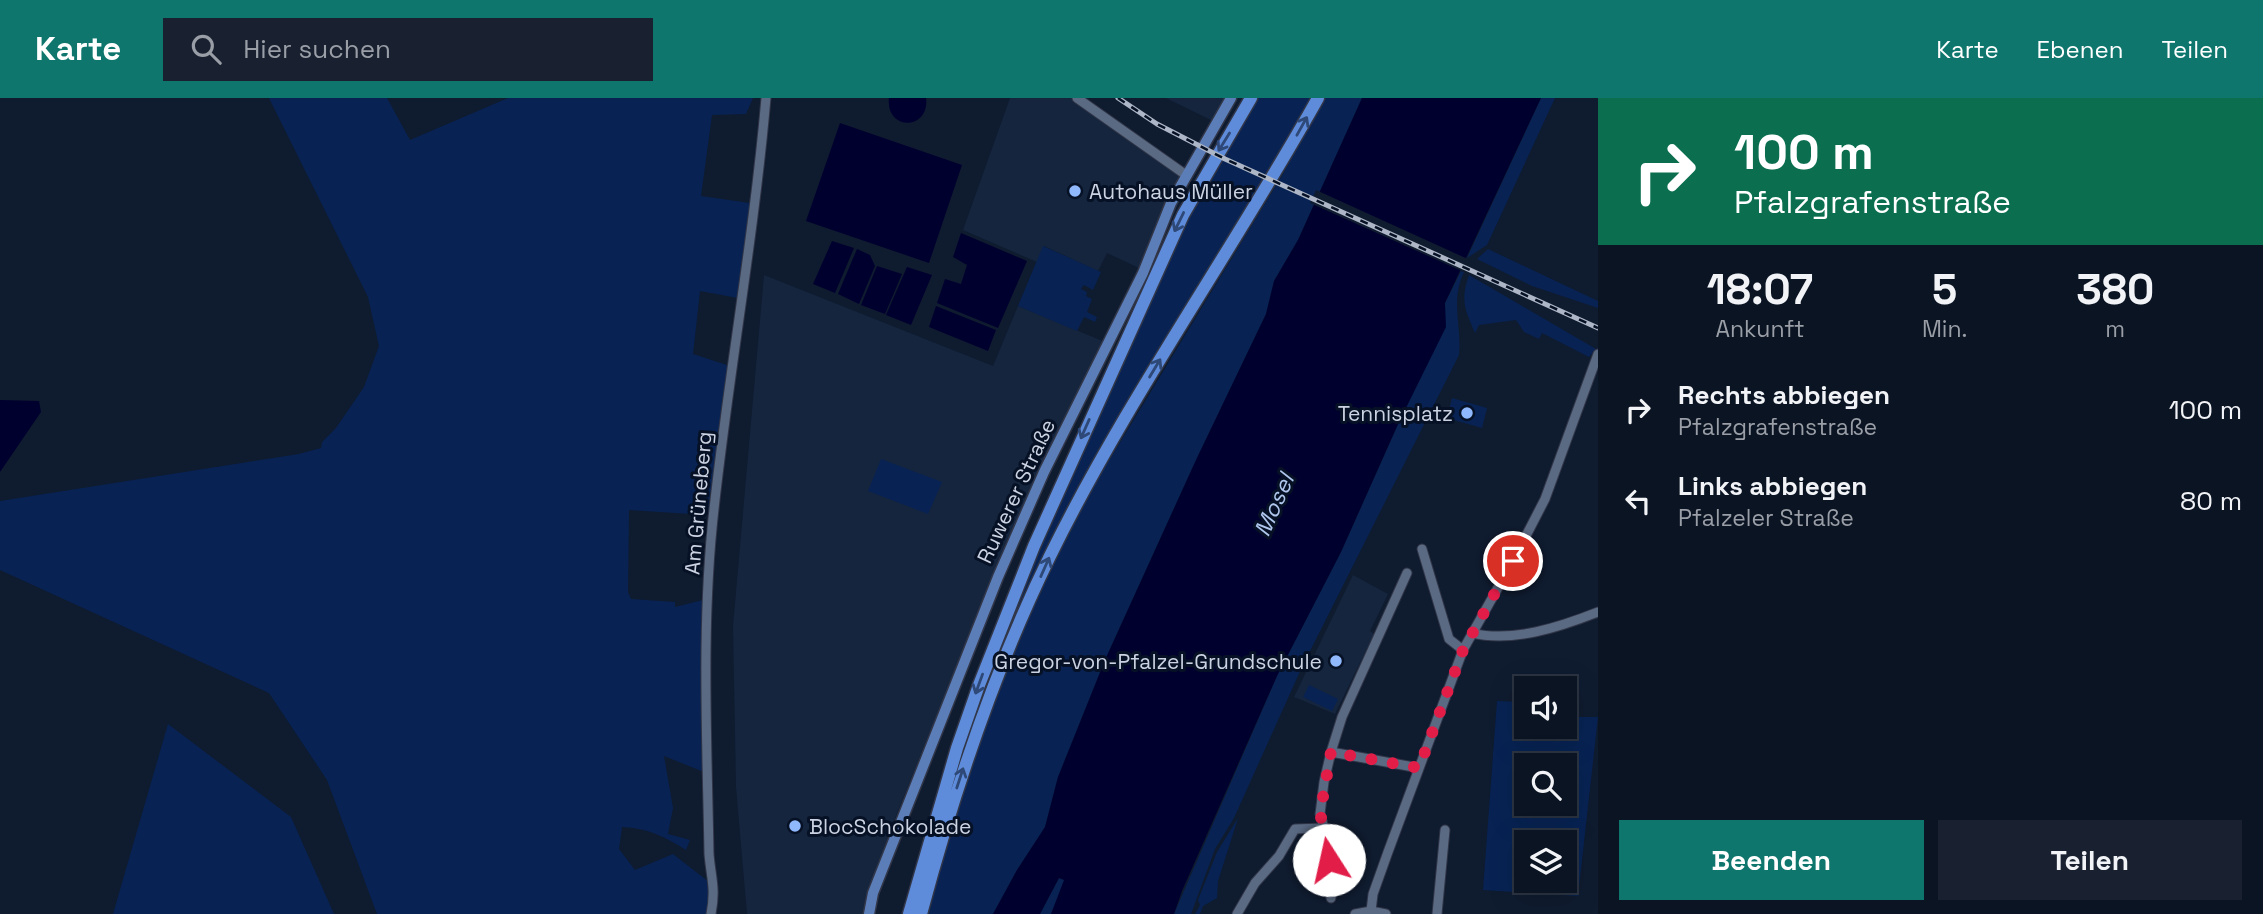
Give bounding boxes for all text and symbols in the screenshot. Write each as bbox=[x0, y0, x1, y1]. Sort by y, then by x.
search box bbox=[163, 18, 653, 81]
text: Karte bbox=[35, 28, 121, 70]
icon: search bbox=[187, 30, 225, 68]
text: Hier suchen bbox=[243, 32, 391, 66]
text: Karte bbox=[1936, 34, 1999, 65]
text: Ebenen bbox=[2037, 34, 2123, 65]
text: Teilen bbox=[2161, 34, 2228, 65]
one-way arrow bbox=[1296, 116, 1309, 137]
text: 100 m bbox=[1734, 121, 1874, 183]
icon: right bbox=[1619, 126, 1710, 217]
one-way arrow bbox=[1217, 131, 1231, 151]
place label: Autohaus Müller bbox=[1089, 178, 1253, 205]
text: Pfalzgrafenstraße bbox=[1734, 182, 2011, 222]
marker: Autohaus Müller bbox=[1067, 183, 1083, 199]
one-way arrow bbox=[1172, 211, 1186, 232]
text: 18:07 bbox=[1707, 263, 1813, 316]
text: 5 bbox=[1932, 263, 1957, 316]
text: 380 bbox=[2076, 263, 2154, 316]
text: Ankunft bbox=[1715, 314, 1805, 344]
text: Min. bbox=[1922, 314, 1967, 344]
text: m bbox=[2105, 314, 2125, 344]
one-way arrow bbox=[1148, 359, 1162, 379]
text: Rechts abbiegen bbox=[1678, 378, 1890, 412]
icon: right bbox=[1619, 391, 1657, 429]
text: 100 m bbox=[2169, 393, 2242, 427]
place label: Tennisplatz bbox=[1338, 400, 1453, 427]
marker: Tennisplatz bbox=[1459, 405, 1475, 421]
text: Pfalzgrafenstraße bbox=[1678, 412, 1877, 442]
street label: Ruwerer Straße bbox=[971, 415, 1061, 567]
one-way arrow bbox=[1078, 418, 1091, 439]
street label: Am Grüneberg bbox=[678, 430, 718, 576]
water label: Mosel bbox=[1247, 467, 1302, 541]
text: Links abbiegen bbox=[1678, 469, 1867, 503]
icon: left bbox=[1619, 482, 1657, 520]
text: 80 m bbox=[2180, 484, 2242, 518]
text: Pfalzeler Straße bbox=[1678, 503, 1854, 533]
pin bbox=[1483, 531, 1543, 591]
icon: arrive bbox=[1494, 542, 1532, 580]
one-way arrow bbox=[1039, 557, 1052, 578]
place label: Gregor-von-Pfalzel-Grundschule bbox=[994, 648, 1322, 675]
marker: Gregor-von-Pfalzel-Grundschule bbox=[1328, 653, 1344, 669]
one-way arrow bbox=[972, 673, 984, 695]
map controls bbox=[1514, 676, 1577, 893]
button: sound bbox=[1514, 676, 1577, 739]
button: search bbox=[1514, 753, 1577, 816]
one-way arrow bbox=[955, 767, 968, 789]
place label: BlocSchokolade bbox=[809, 813, 971, 840]
marker: BlocSchokolade bbox=[787, 818, 803, 834]
button: Beenden bbox=[1619, 820, 1924, 900]
button: Teilen bbox=[1938, 820, 2242, 900]
position arrow bbox=[1292, 823, 1366, 897]
button: layers bbox=[1514, 830, 1577, 893]

